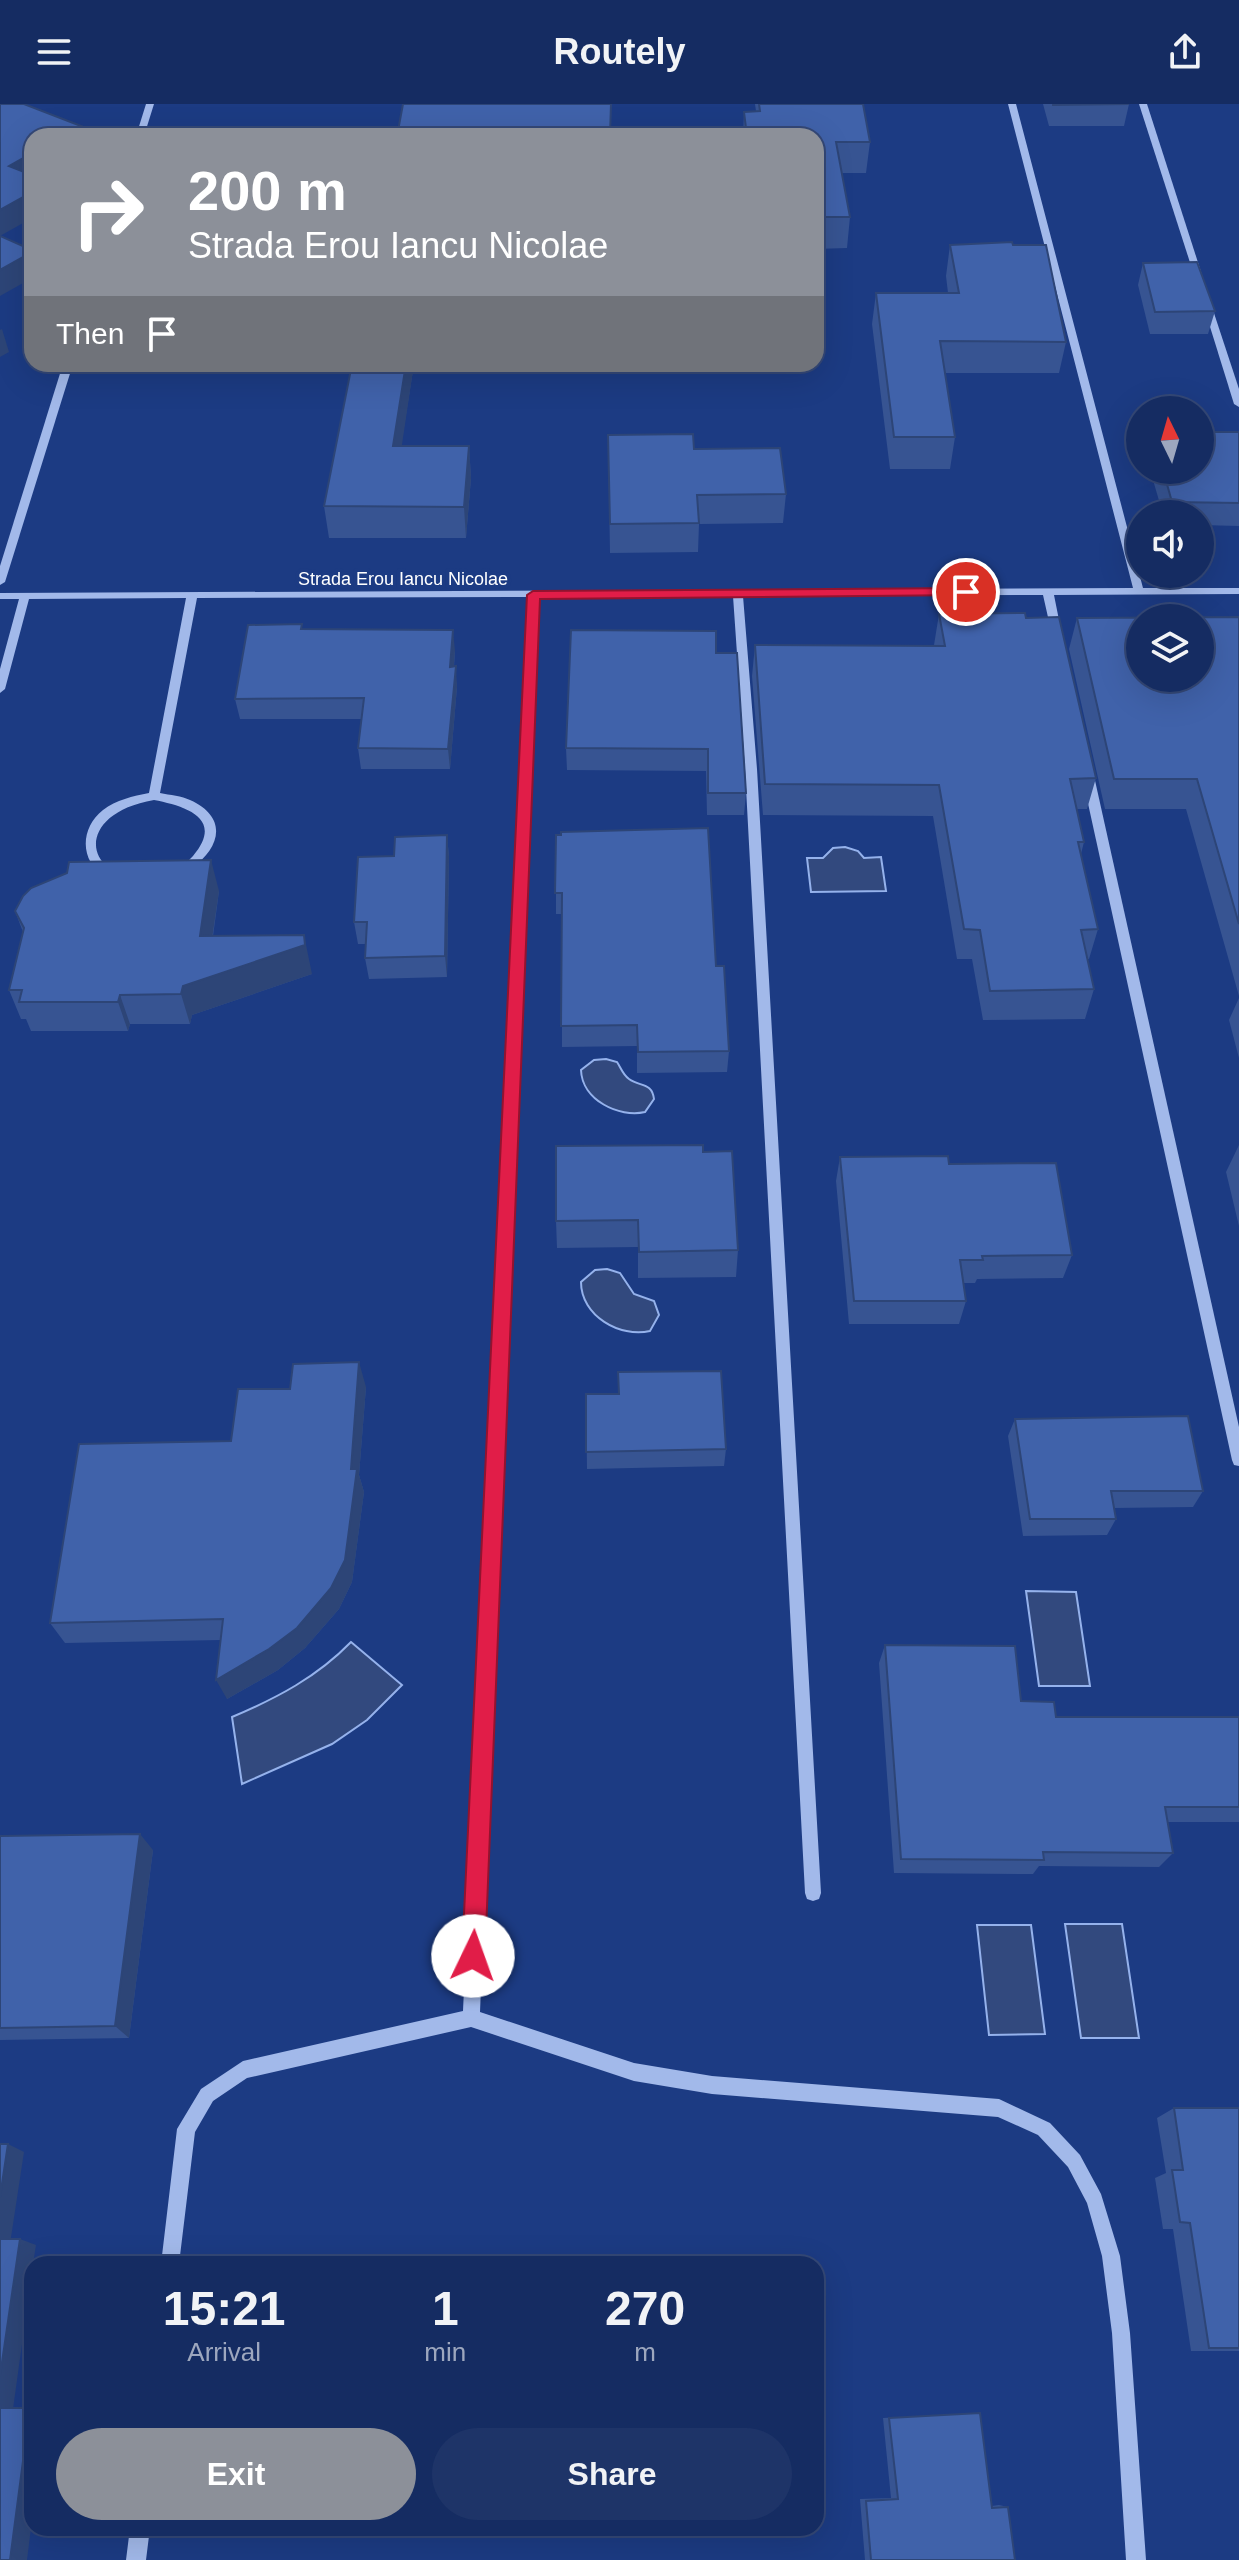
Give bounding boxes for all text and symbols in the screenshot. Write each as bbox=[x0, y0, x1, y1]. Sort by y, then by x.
icon: menu bbox=[32, 30, 76, 74]
icon: share bbox=[1163, 30, 1207, 74]
text: Routely bbox=[553, 31, 686, 72]
text: 200 m bbox=[188, 159, 347, 222]
icon: right bbox=[56, 160, 160, 264]
text: Strada Erou Iancu Nicolae bbox=[188, 225, 608, 266]
icon: arrive bbox=[140, 312, 184, 356]
text: Then bbox=[56, 317, 124, 350]
north arrow bbox=[1126, 396, 1214, 484]
map controls bbox=[1126, 396, 1214, 692]
button: sound bbox=[1126, 500, 1214, 588]
pin bbox=[932, 558, 1000, 626]
street label: Strada Erou Iancu Nicolae bbox=[298, 569, 508, 589]
icon: arrive bbox=[944, 570, 988, 614]
button: layers bbox=[1126, 604, 1214, 692]
position arrow bbox=[431, 1914, 515, 1998]
text: 15:21 bbox=[163, 2282, 286, 2335]
text: 1 bbox=[432, 2282, 459, 2335]
text: 270 bbox=[605, 2282, 685, 2335]
text: Arrival bbox=[187, 2337, 261, 2367]
text: min bbox=[424, 2337, 466, 2367]
text: m bbox=[634, 2337, 656, 2367]
button: Exit bbox=[56, 2428, 416, 2520]
button: Share bbox=[432, 2428, 792, 2520]

